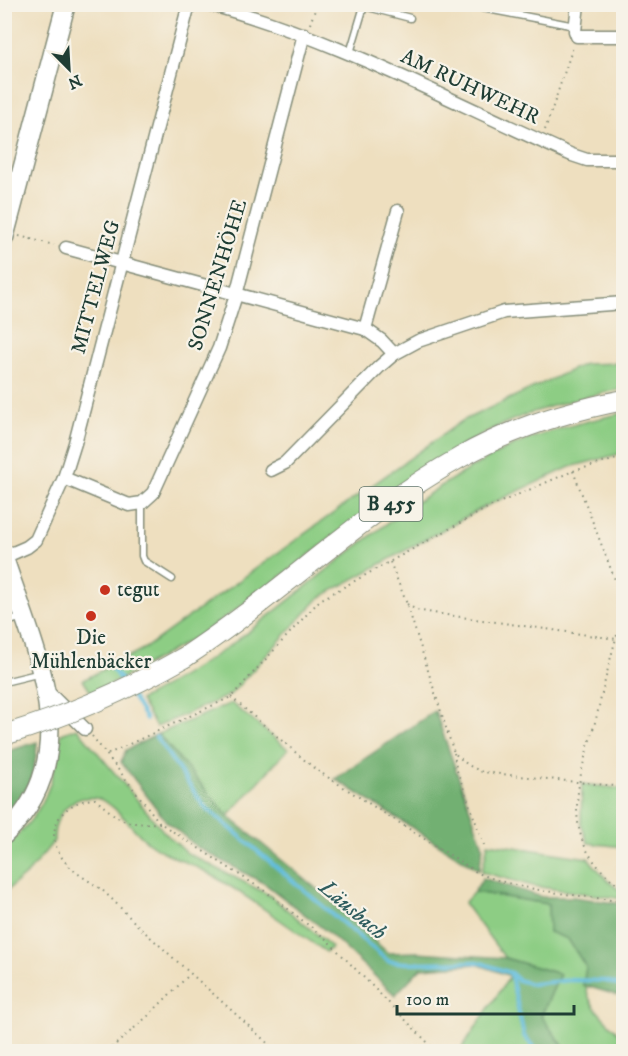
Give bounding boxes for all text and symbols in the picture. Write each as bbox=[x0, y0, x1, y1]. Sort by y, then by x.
north arrow bbox=[39, 39, 99, 99]
street label: AM RUHWEHR bbox=[396, 43, 544, 131]
text: N bbox=[65, 70, 85, 94]
street label: SONNENHÖHE bbox=[182, 196, 253, 354]
street label: MITTELWEG bbox=[66, 217, 126, 357]
road number: B 455 bbox=[360, 487, 422, 521]
place label: tegut bbox=[117, 577, 160, 603]
marker: tegut bbox=[98, 583, 112, 597]
marker: Die Mühlenbäcker bbox=[84, 609, 98, 623]
place label: Die Mühlenbäcker bbox=[31, 625, 151, 675]
water label: Läusbach bbox=[312, 873, 392, 946]
scale bar bbox=[397, 978, 574, 1016]
text: 100 m bbox=[406, 989, 449, 1011]

